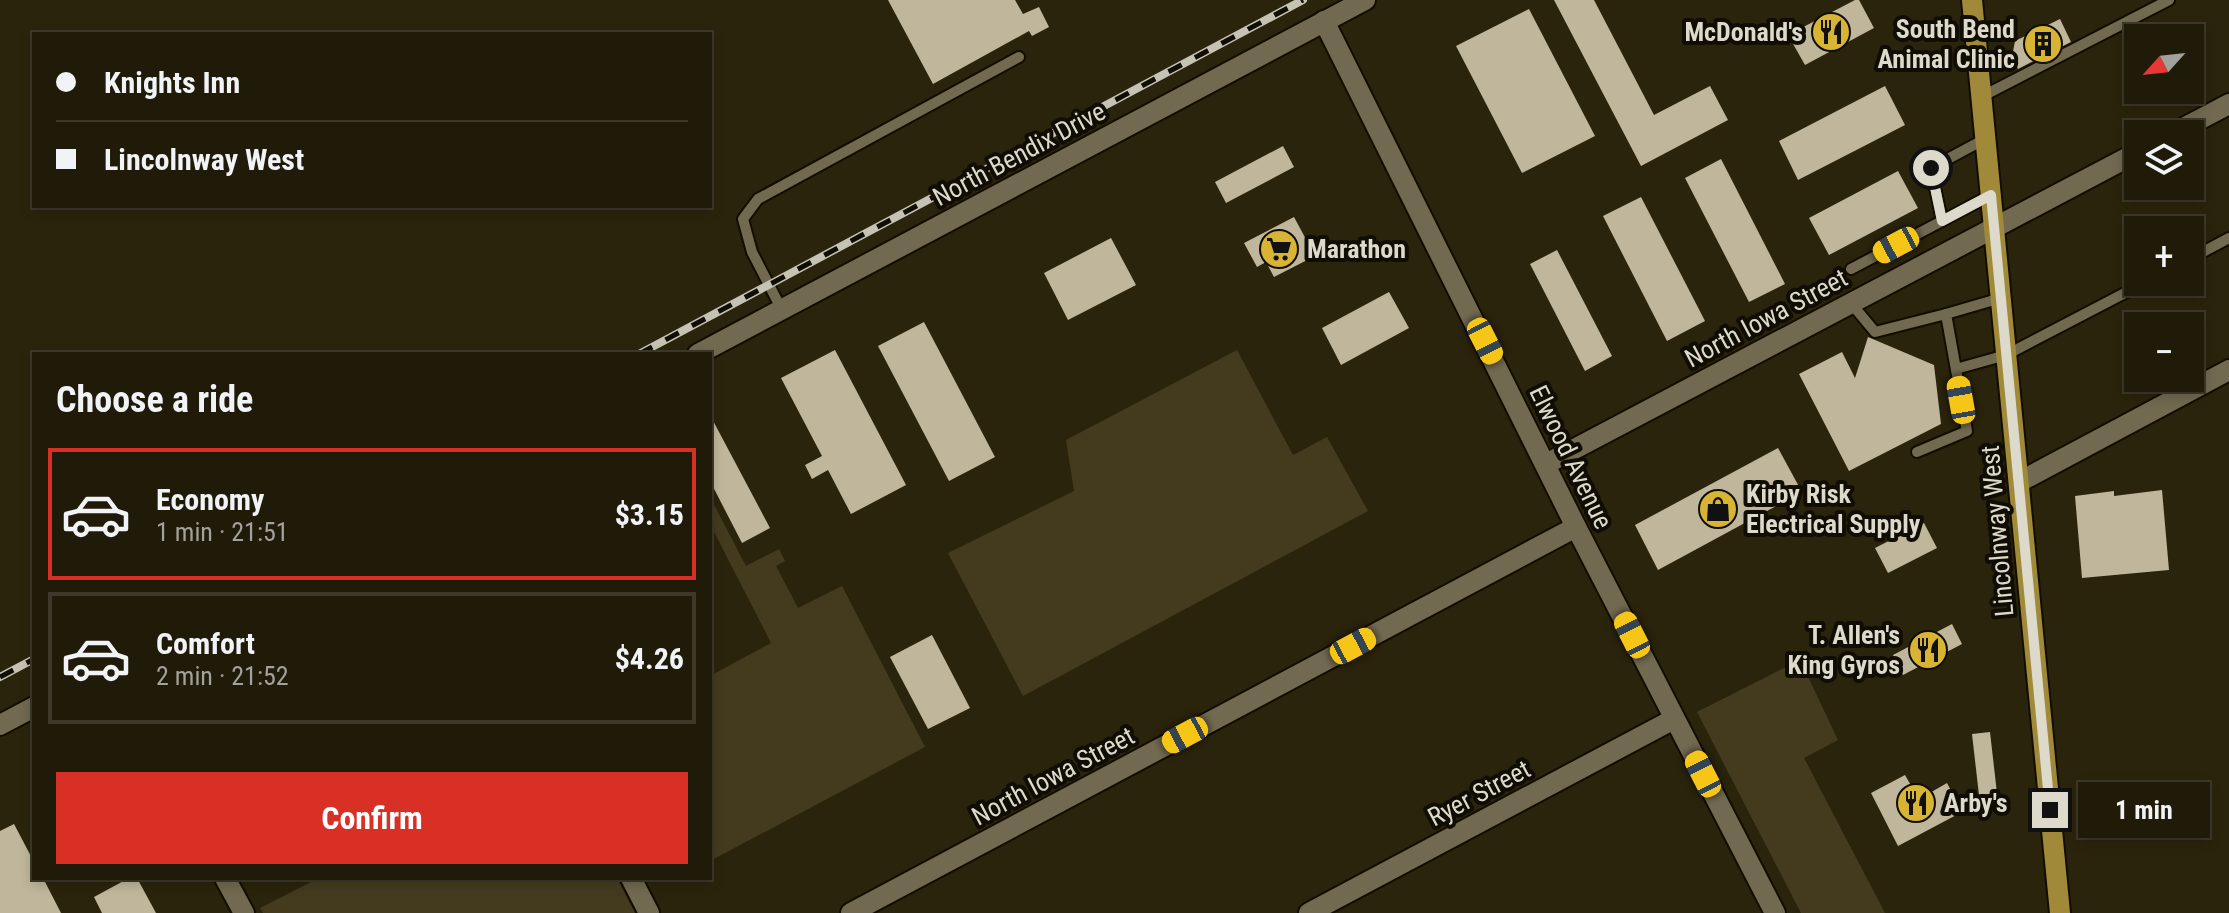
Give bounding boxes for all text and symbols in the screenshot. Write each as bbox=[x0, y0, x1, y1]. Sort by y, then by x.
restaurant icon: McDonald's bbox=[1810, 11, 1852, 53]
place label: South Bend Animal Clinic bbox=[1877, 14, 2015, 74]
place label: McDonald's bbox=[1684, 17, 1803, 47]
building icon: South Bend Animal Clinic bbox=[2022, 23, 2064, 65]
north arrow bbox=[2124, 24, 2204, 104]
map controls bbox=[2124, 24, 2204, 392]
text: Knights Inn bbox=[104, 65, 240, 100]
street label: North Bendix Drive bbox=[928, 96, 1110, 212]
button: layers bbox=[2124, 120, 2204, 200]
text: Lincolnway West bbox=[104, 142, 304, 177]
route start bbox=[1913, 150, 1949, 186]
button: + bbox=[2124, 216, 2204, 296]
car bbox=[1869, 223, 1923, 267]
supermarket icon: Marathon bbox=[1258, 228, 1300, 270]
place label: Marathon bbox=[1307, 234, 1406, 264]
street label: North Iowa Street bbox=[1680, 263, 1852, 373]
button: − bbox=[2124, 312, 2204, 392]
car bbox=[1463, 314, 1507, 368]
car bbox=[1945, 374, 1977, 426]
text: Choose a ride bbox=[56, 379, 253, 421]
street label: Elwood Avenue bbox=[1523, 380, 1619, 534]
street label: Lincolnway West bbox=[1975, 444, 2019, 618]
icon: car bbox=[60, 478, 132, 550]
place label: Kirby Risk Electrical Supply bbox=[1746, 479, 1921, 539]
text: Economy bbox=[156, 482, 264, 517]
shop icon: Kirby Risk Electrical Supply bbox=[1697, 488, 1739, 530]
text: $3.15 bbox=[615, 497, 684, 532]
text: 1 min · 21:51 bbox=[156, 517, 289, 547]
car bbox=[1610, 608, 1654, 662]
place label: T. Allen's King Gyros bbox=[1787, 620, 1900, 680]
icon: car bbox=[60, 622, 132, 694]
car bbox=[1326, 624, 1380, 668]
text: Comfort bbox=[156, 626, 255, 661]
restaurant icon: T. Allen's King Gyros bbox=[1907, 629, 1949, 671]
text: $4.26 bbox=[615, 641, 684, 676]
text: 2 min · 21:52 bbox=[156, 661, 289, 691]
car bbox=[1158, 713, 1212, 757]
street label: North Iowa Street bbox=[967, 721, 1139, 831]
car bbox=[1681, 747, 1725, 801]
street label: Ryer Street bbox=[1423, 754, 1535, 832]
button: Confirm bbox=[56, 772, 688, 864]
restaurant icon: Arby's bbox=[1895, 782, 1937, 824]
callout: 1 min bbox=[2078, 782, 2210, 838]
place label: Arby's bbox=[1944, 788, 2007, 818]
route end bbox=[2032, 792, 2068, 828]
text: 1 min bbox=[2115, 795, 2173, 825]

